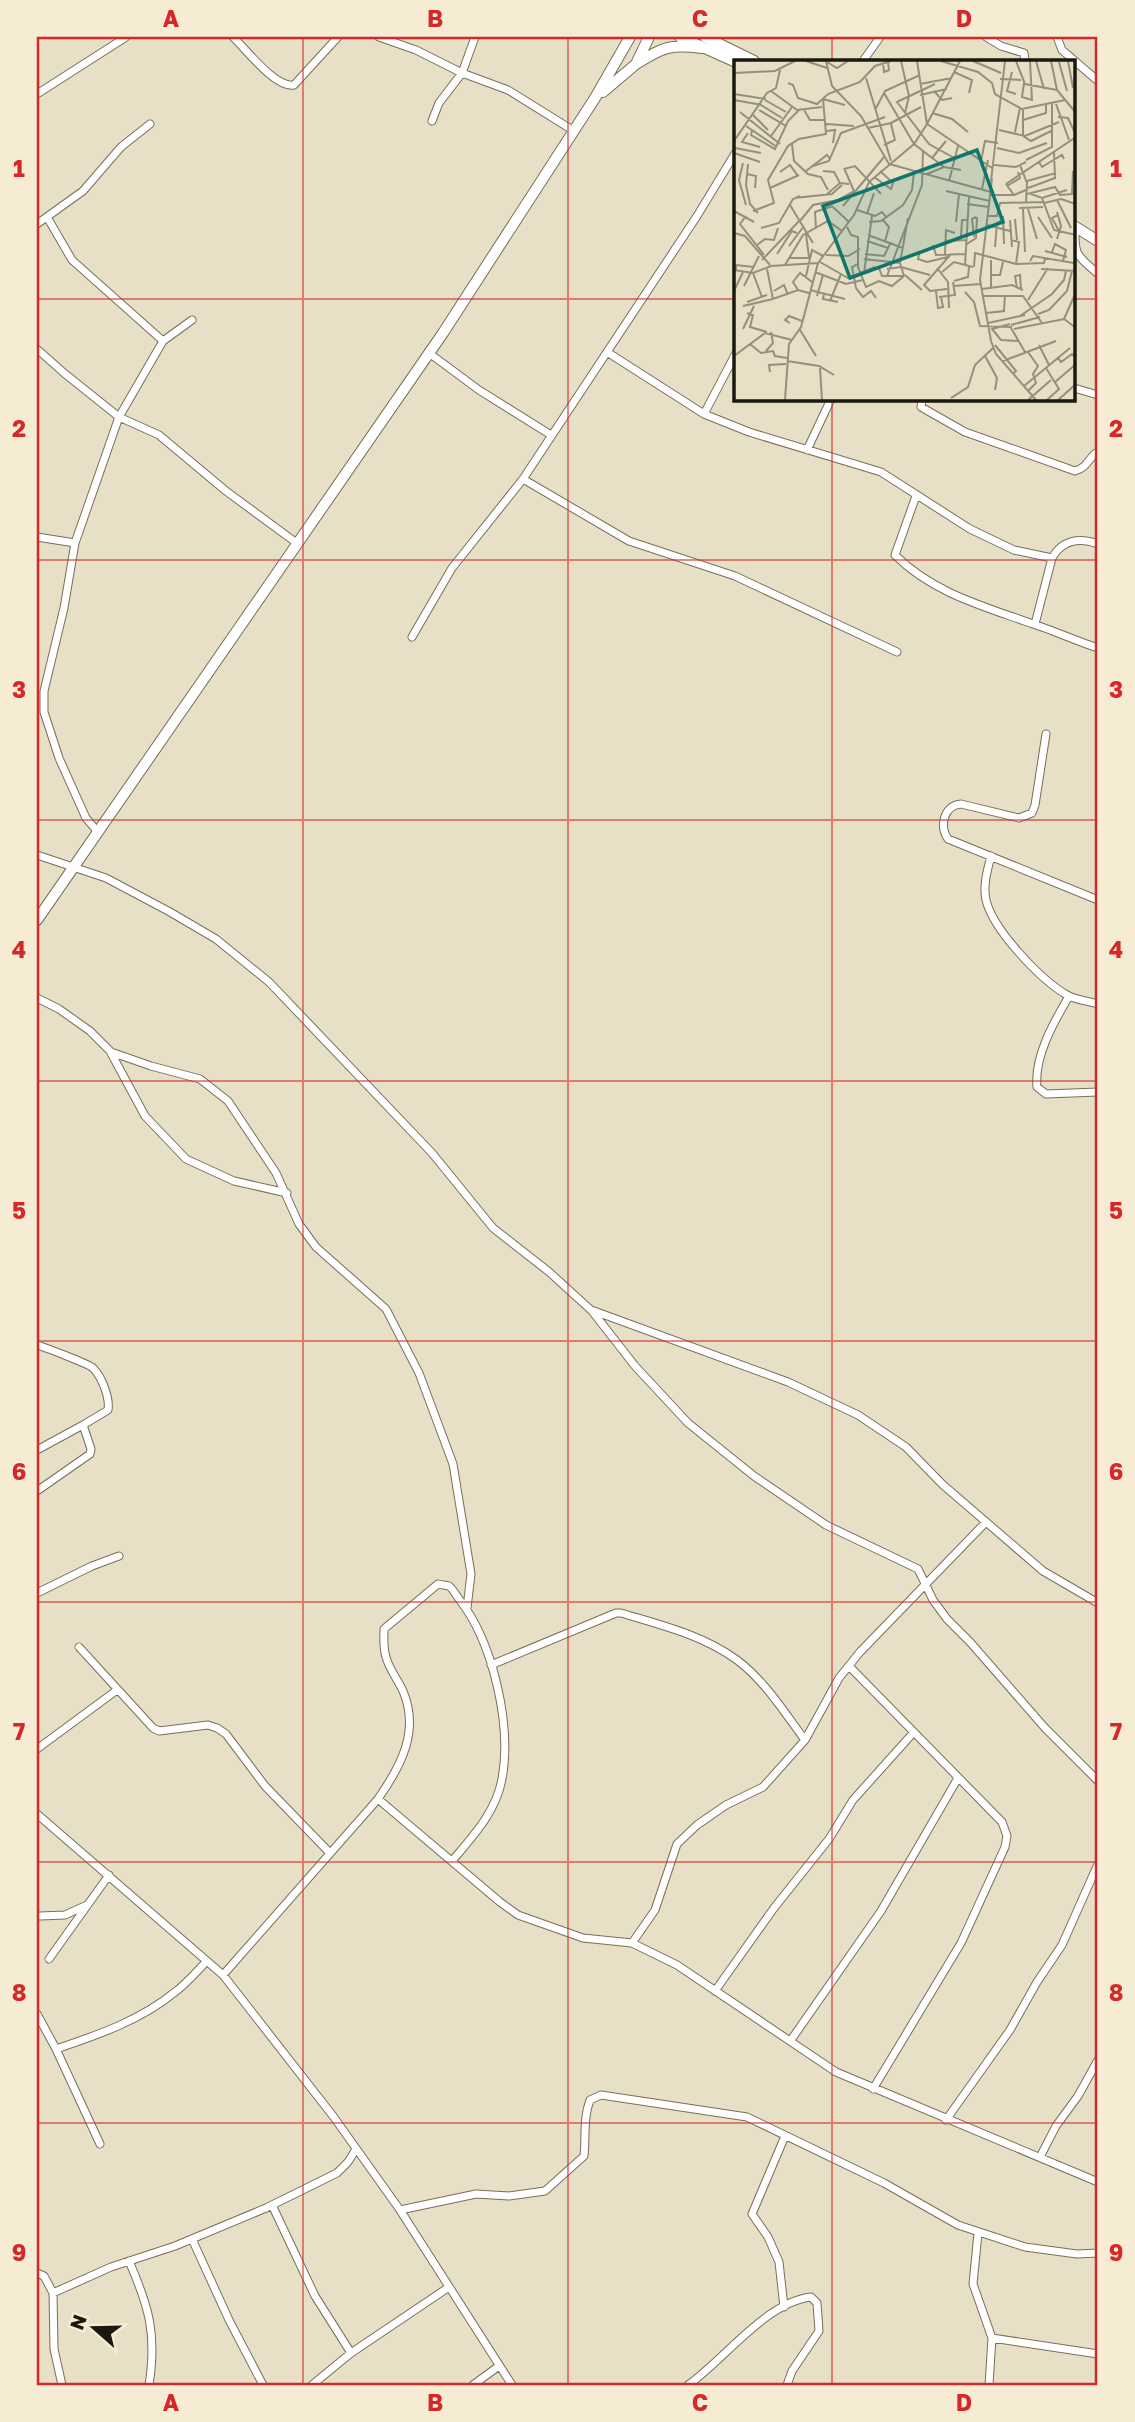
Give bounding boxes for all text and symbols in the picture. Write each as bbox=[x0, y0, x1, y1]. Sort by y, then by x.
text: A bbox=[163, 4, 180, 32]
text: B bbox=[427, 4, 443, 32]
text: C bbox=[692, 4, 708, 32]
text: D bbox=[956, 4, 972, 32]
inset map bbox=[734, 60, 1076, 401]
text: 1 bbox=[13, 154, 25, 182]
text: 1 bbox=[1110, 154, 1122, 182]
text: 2 bbox=[12, 414, 26, 442]
text: 2 bbox=[1109, 414, 1123, 442]
text: 3 bbox=[12, 675, 26, 703]
text: 3 bbox=[1109, 675, 1123, 703]
text: 4 bbox=[12, 935, 26, 963]
text: 4 bbox=[1109, 935, 1123, 963]
text: 5 bbox=[12, 1196, 26, 1224]
text: 5 bbox=[1109, 1196, 1123, 1224]
text: 6 bbox=[12, 1457, 26, 1485]
text: 6 bbox=[1109, 1457, 1123, 1485]
text: 7 bbox=[13, 1717, 25, 1745]
text: 7 bbox=[1110, 1717, 1122, 1745]
text: 8 bbox=[12, 1978, 26, 2006]
text: 8 bbox=[1109, 1978, 1123, 2006]
text: 9 bbox=[12, 2238, 26, 2266]
text: 9 bbox=[1109, 2238, 1123, 2266]
north arrow bbox=[60, 2292, 130, 2362]
text: N bbox=[64, 2311, 91, 2333]
text: A bbox=[163, 2388, 180, 2416]
text: B bbox=[427, 2388, 443, 2416]
text: C bbox=[692, 2388, 708, 2416]
text: D bbox=[956, 2388, 972, 2416]

